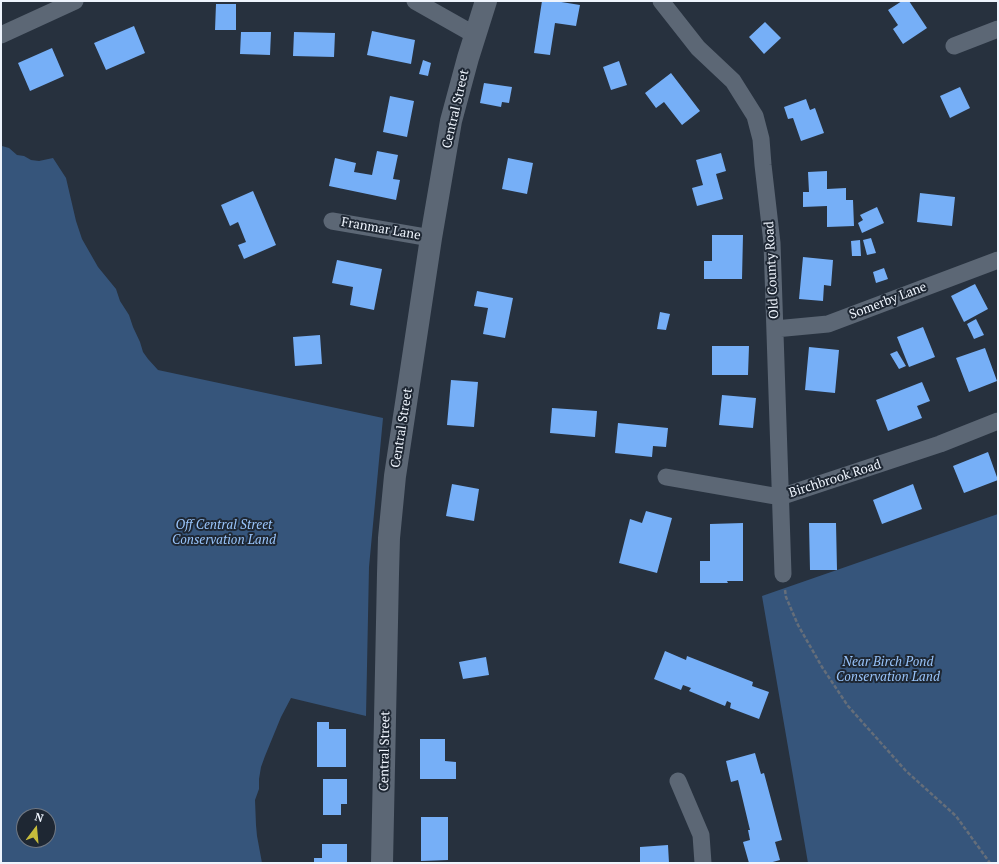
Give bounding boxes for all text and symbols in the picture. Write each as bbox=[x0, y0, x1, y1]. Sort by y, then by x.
street label: Central Street bbox=[439, 68, 473, 150]
street label: Franmar Lane bbox=[340, 214, 422, 244]
street label: Old County Road bbox=[762, 221, 782, 319]
street label: Somerby Lane bbox=[847, 279, 929, 323]
street label: Central Street bbox=[388, 387, 416, 469]
street label: Birchbrook Road bbox=[787, 457, 883, 501]
park label: Off Central Street Conservation Land bbox=[172, 517, 276, 548]
park label: Near Birch Pond Conservation Land bbox=[836, 654, 940, 685]
street label: Central Street bbox=[376, 711, 394, 791]
north arrow bbox=[16, 808, 56, 848]
text: N bbox=[33, 810, 45, 825]

